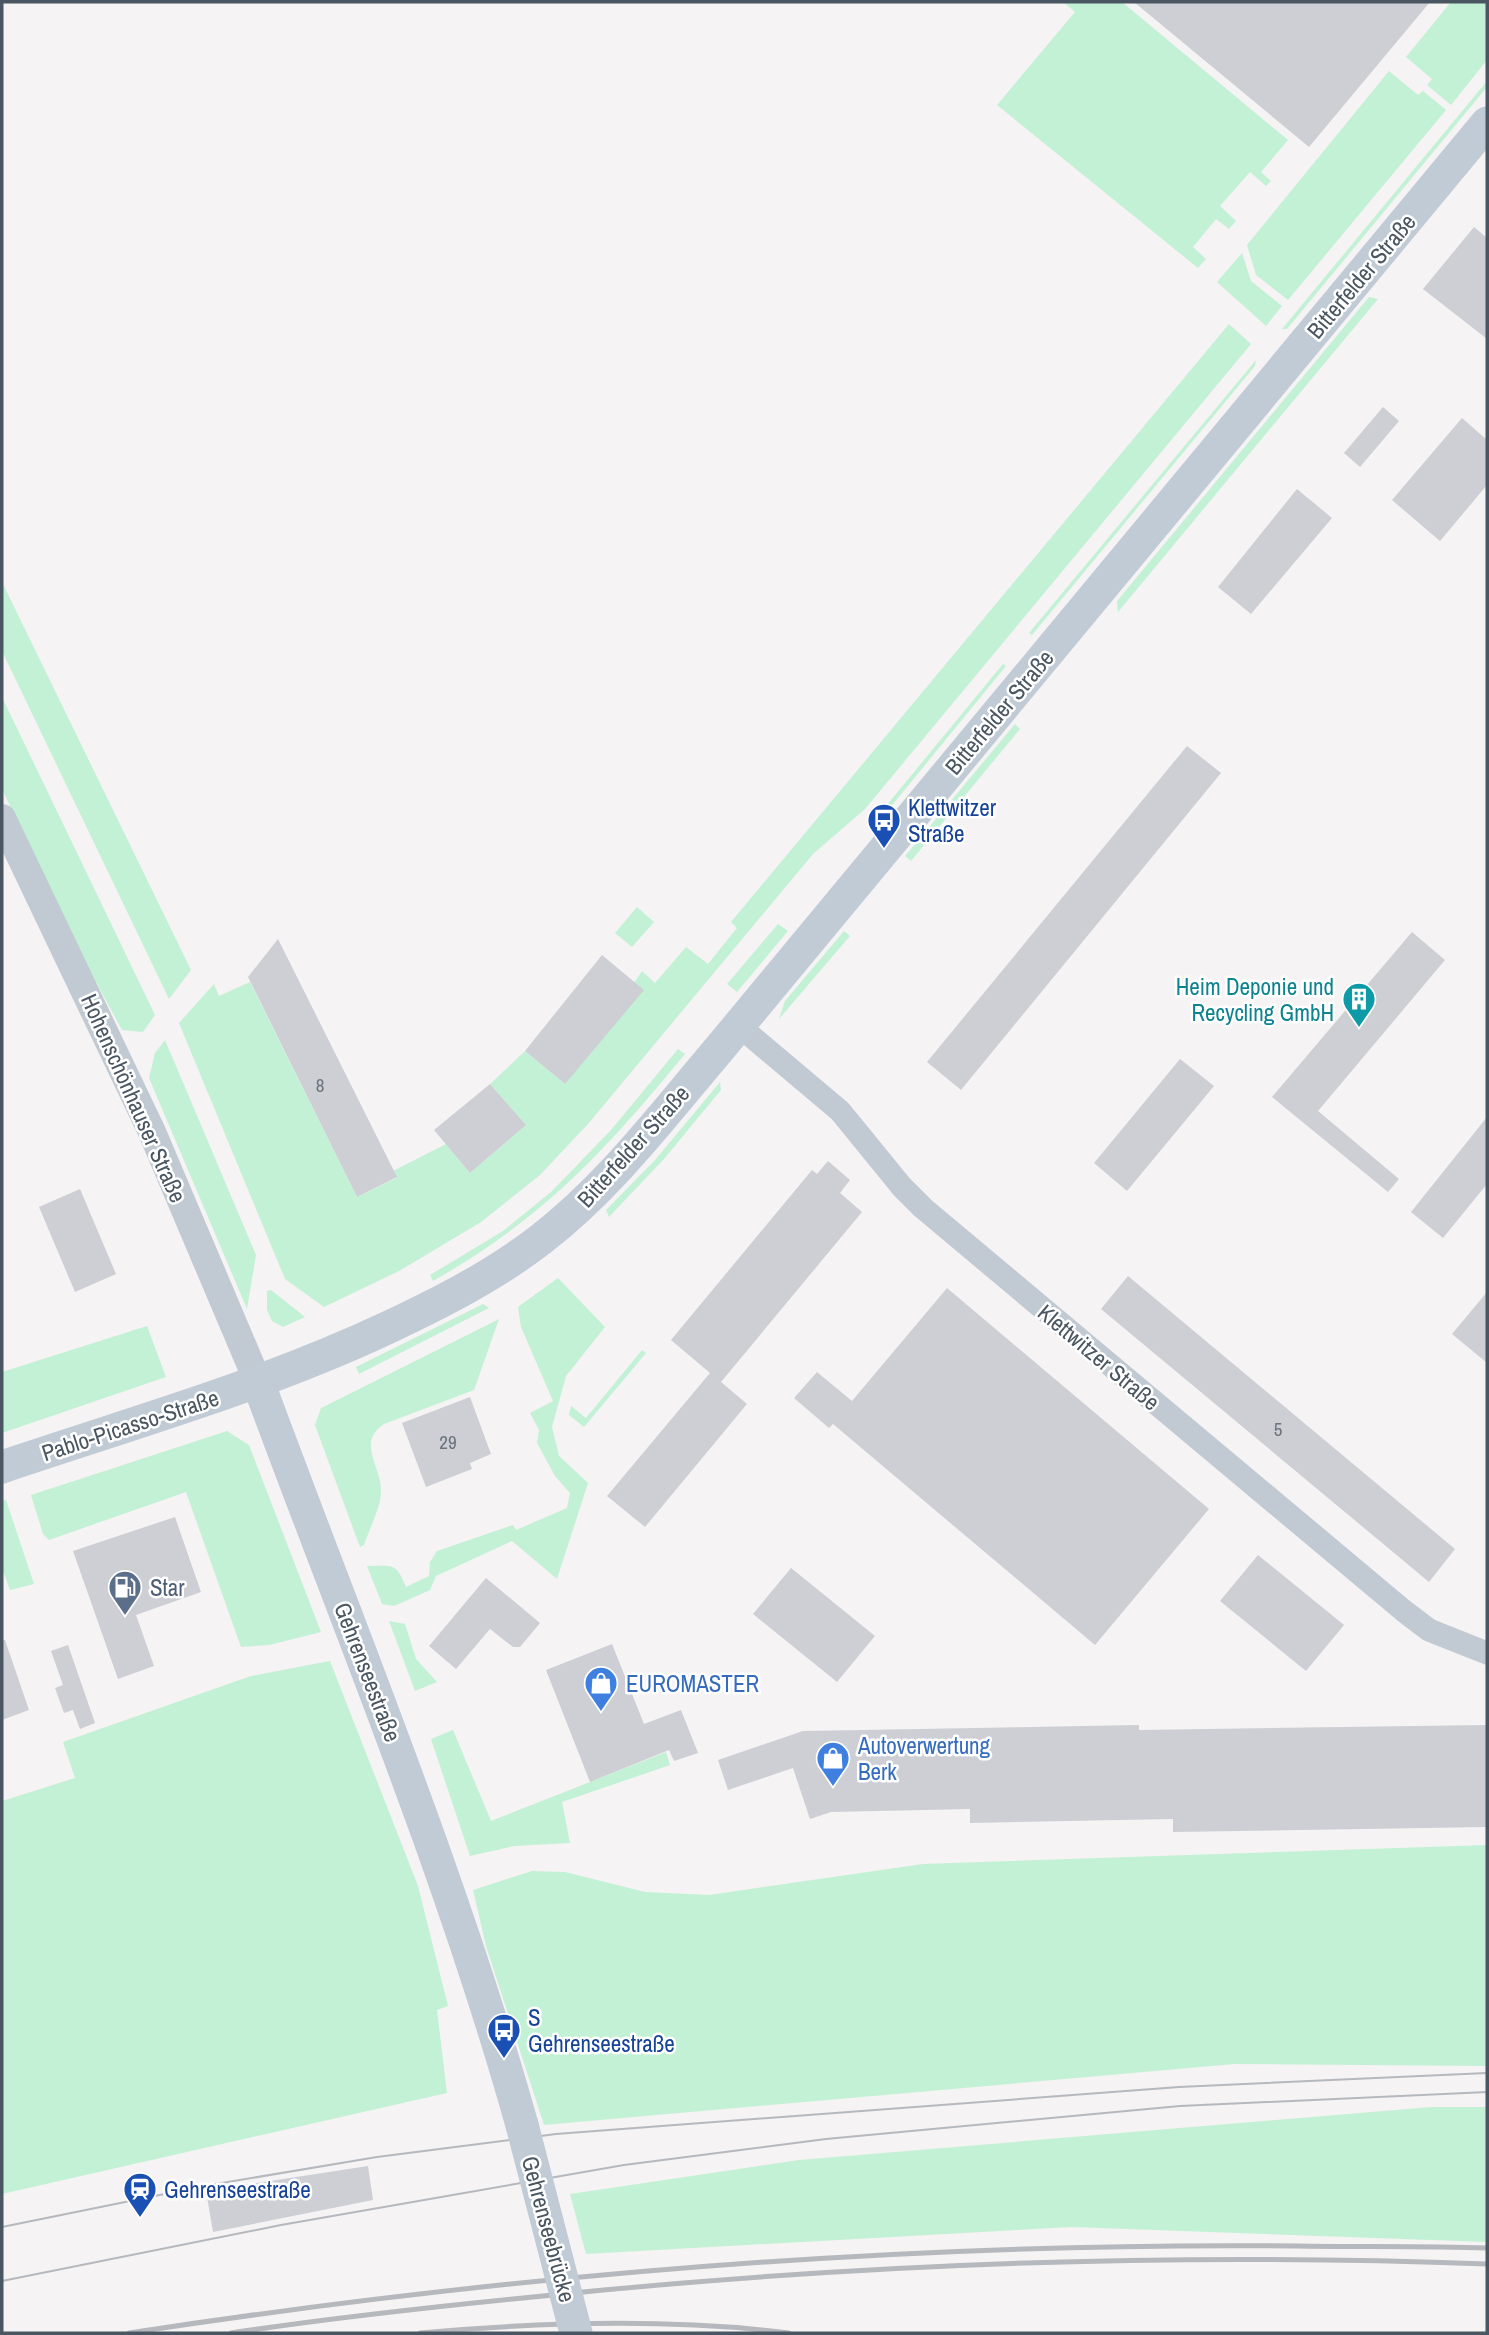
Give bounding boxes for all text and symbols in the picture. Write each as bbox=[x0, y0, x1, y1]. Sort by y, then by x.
street label: Bitterfelder Straße bbox=[1300, 207, 1422, 345]
street label: Bitterfelder Straße bbox=[938, 643, 1060, 781]
place label: Klettwitzer Straße bbox=[908, 792, 997, 849]
bus stop icon: Klettwitzer Straße bbox=[865, 801, 903, 850]
place label: Heim Deponie und Recycling GmbH bbox=[1176, 971, 1334, 1028]
building icon: Heim Deponie und Recycling GmbH bbox=[1340, 980, 1378, 1029]
street label: Hohenschönhauser Straße bbox=[74, 989, 194, 1207]
house number: 8 bbox=[316, 1072, 324, 1098]
street label: Bitterfelder Straße bbox=[570, 1078, 696, 1214]
street label: Klettwitzer Straße bbox=[1032, 1297, 1166, 1417]
street label: Pablo-Picasso-Straße bbox=[37, 1382, 223, 1468]
house number: 5 bbox=[1274, 1416, 1283, 1442]
house number: 29 bbox=[439, 1429, 457, 1455]
fuel station icon: Star bbox=[106, 1568, 144, 1617]
place label: Star bbox=[150, 1572, 185, 1603]
street label: Gehrenseestraße bbox=[327, 1598, 409, 1746]
shop icon: EUROMASTER bbox=[582, 1664, 620, 1713]
place label: EUROMASTER bbox=[626, 1668, 759, 1699]
place label: Autoverwertung Berk bbox=[857, 1730, 991, 1787]
shop icon: Autoverwertung Berk bbox=[814, 1739, 852, 1788]
place label: S Gehrenseestraße bbox=[528, 2002, 675, 2059]
bus stop icon: S Gehrenseestraße bbox=[485, 2011, 523, 2060]
street label: Gehrenseebrücke bbox=[515, 2153, 583, 2305]
station icon: Gehrenseestraße bbox=[121, 2170, 159, 2219]
place label: Gehrenseestraße bbox=[164, 2174, 311, 2205]

